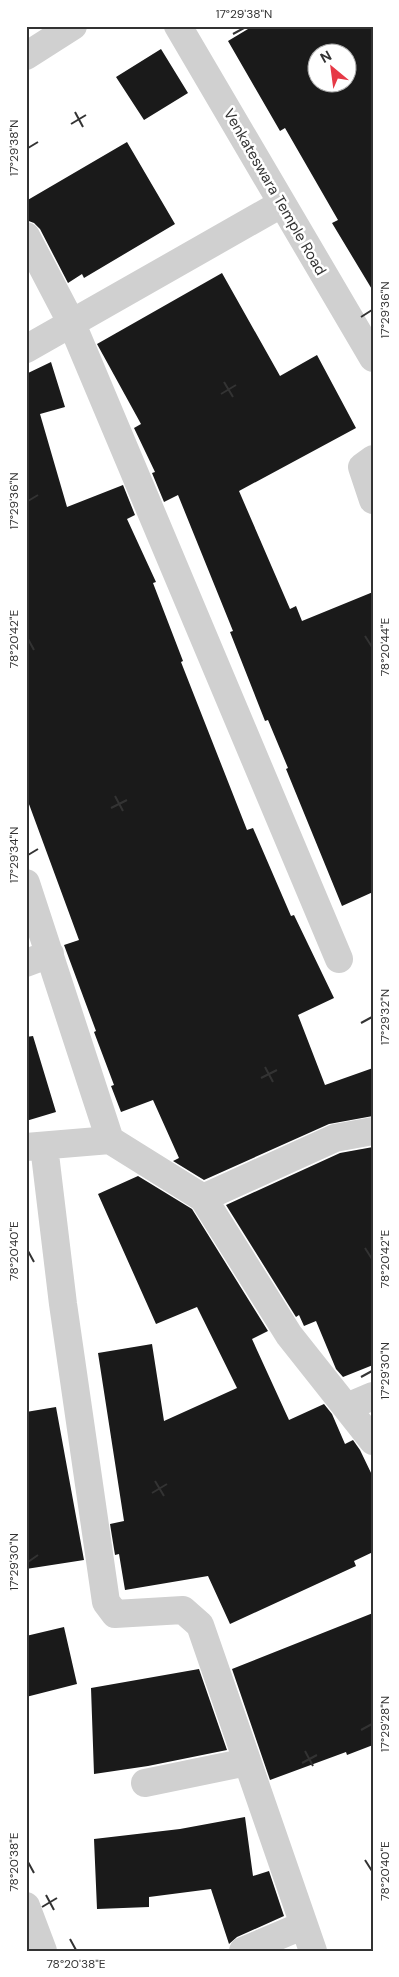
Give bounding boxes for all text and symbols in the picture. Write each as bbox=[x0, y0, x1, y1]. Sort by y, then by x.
text: 17°29'38"N bbox=[216, 6, 272, 22]
north arrow bbox=[306, 42, 356, 92]
text: N bbox=[317, 46, 335, 67]
street label: Venkateswara Temple Road bbox=[219, 105, 331, 279]
text: 17°29'38"N bbox=[6, 120, 22, 176]
text: 17°29'36"N bbox=[377, 282, 393, 338]
text: 17°29'36"N bbox=[6, 473, 22, 529]
text: 78°20'42"E bbox=[6, 610, 22, 668]
text: 78°20'44"E bbox=[377, 617, 393, 676]
text: 17°29'34"N bbox=[6, 827, 22, 883]
text: 17°29'32"N bbox=[377, 989, 393, 1045]
text: 78°20'40"E bbox=[6, 1221, 22, 1281]
text: 78°20'42"E bbox=[377, 1230, 393, 1288]
text: 17°29'30"N bbox=[377, 1342, 393, 1400]
text: 17°29'30"N bbox=[6, 1533, 22, 1591]
text: 17°29'28"N bbox=[377, 1696, 393, 1752]
text: 78°20'38"E bbox=[6, 1832, 22, 1892]
text: 78°20'40"E bbox=[377, 1841, 393, 1901]
text: 78°20'38"E bbox=[46, 1956, 106, 1972]

